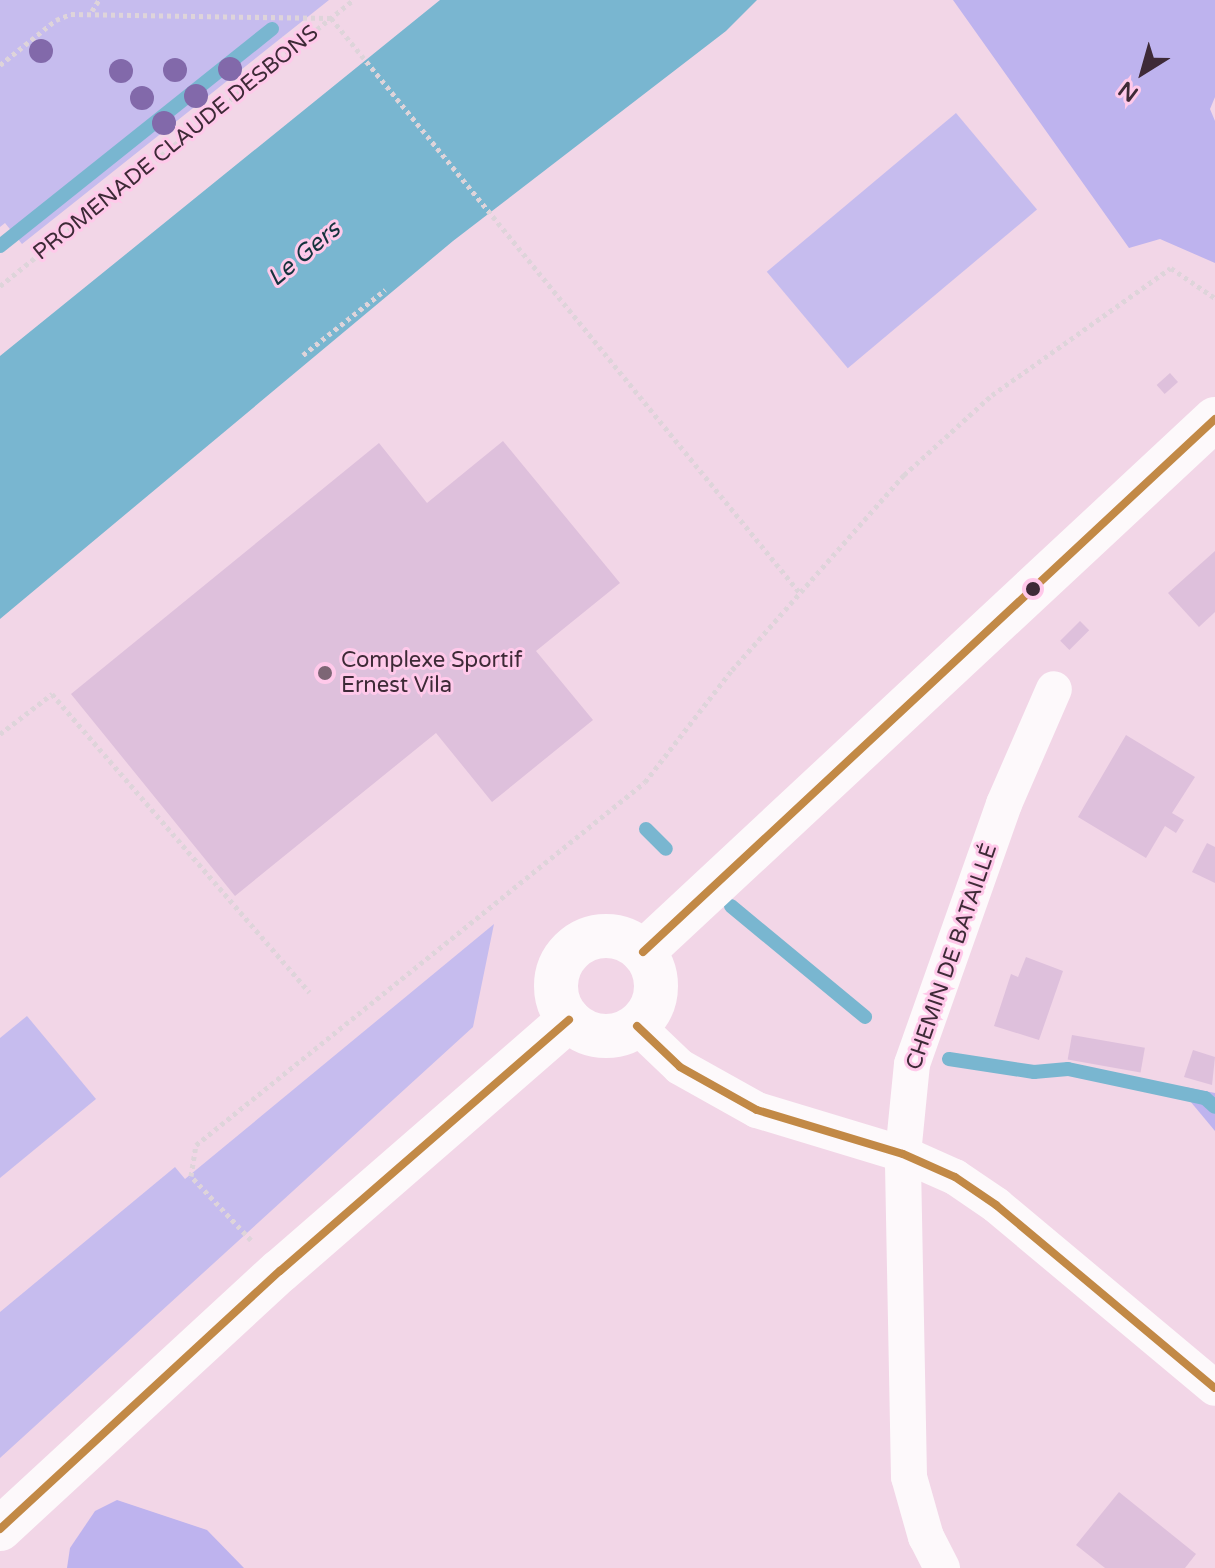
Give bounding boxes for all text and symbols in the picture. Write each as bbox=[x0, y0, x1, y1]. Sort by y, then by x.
street label: PROMENADE CLAUDE DESBONS bbox=[28, 20, 324, 266]
north arrow bbox=[1103, 32, 1183, 112]
text: N bbox=[1114, 75, 1143, 107]
water label: Le Gers bbox=[262, 215, 346, 293]
unlabelled marker bbox=[1025, 581, 1041, 597]
place label: Complexe Sportif Ernest Vila bbox=[341, 647, 522, 698]
marker: Complexe Sportif Ernest Vila bbox=[316, 664, 334, 682]
street label: CHEMIN DE BATAILLÉ bbox=[901, 840, 1003, 1074]

